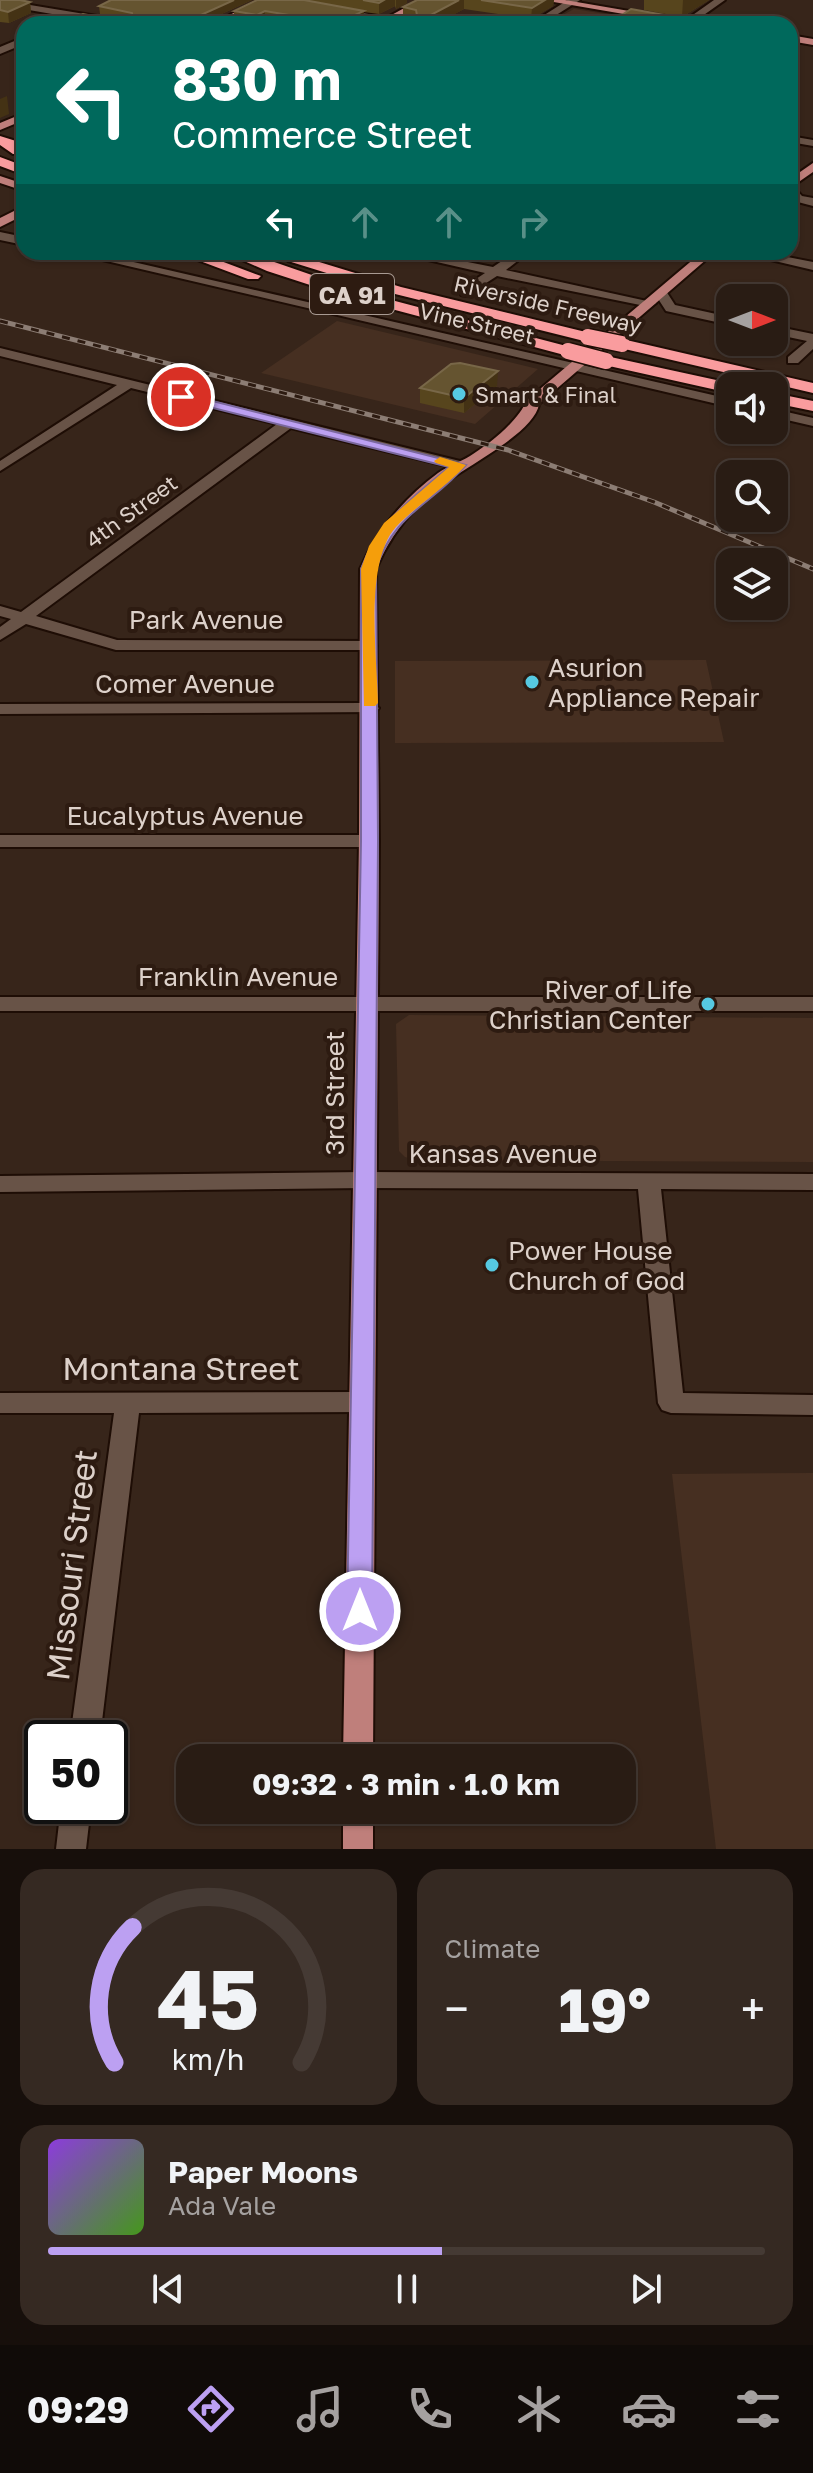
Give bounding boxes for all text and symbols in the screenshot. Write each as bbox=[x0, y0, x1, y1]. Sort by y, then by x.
text: 830 m bbox=[172, 45, 341, 112]
icon: left bbox=[40, 48, 144, 152]
text: Commerce Street bbox=[172, 113, 472, 156]
icon: left bbox=[259, 200, 303, 244]
icon: ahead bbox=[343, 200, 387, 244]
icon: ahead bbox=[427, 200, 471, 244]
icon: right bbox=[511, 200, 555, 244]
street label: Riverside Freeway bbox=[451, 269, 645, 339]
road number: CA 91 bbox=[310, 274, 394, 314]
north arrow bbox=[716, 284, 788, 356]
map controls bbox=[716, 284, 788, 620]
street label: Vine Street bbox=[417, 297, 537, 349]
pin bbox=[147, 363, 215, 431]
button: sound bbox=[716, 372, 788, 444]
icon: arrive bbox=[159, 375, 203, 419]
place label: Smart & Final bbox=[475, 381, 617, 408]
marker: Smart & Final bbox=[450, 385, 468, 403]
button: search bbox=[716, 460, 788, 532]
street label: 4th Street bbox=[80, 469, 182, 553]
button: layers bbox=[716, 548, 788, 620]
street label: Park Avenue bbox=[129, 604, 283, 635]
place label: Asurion Appliance Repair bbox=[548, 652, 759, 713]
street label: Comer Avenue bbox=[95, 668, 275, 699]
marker: Asurion Appliance Repair bbox=[523, 673, 541, 691]
street label: Eucalyptus Avenue bbox=[67, 800, 304, 831]
street label: Franklin Avenue bbox=[138, 961, 338, 992]
place label: River of Life Christian Center bbox=[489, 974, 692, 1035]
marker: River of Life Christian Center bbox=[699, 995, 717, 1013]
street label: 3rd Street bbox=[319, 1031, 350, 1155]
street label: Kansas Avenue bbox=[409, 1138, 597, 1169]
place label: Power House Church of God bbox=[508, 1235, 685, 1296]
marker: Power House Church of God bbox=[483, 1256, 501, 1274]
street label: Montana Street bbox=[62, 1349, 300, 1387]
street label: Missouri Street bbox=[38, 1447, 104, 1683]
position arrow bbox=[318, 1569, 402, 1653]
speed limit sign: 50 bbox=[24, 1720, 128, 1824]
text: 09:32 · 3 min · 1.0 km bbox=[252, 1766, 560, 1802]
text: Climate bbox=[445, 1933, 540, 1964]
text: 45 bbox=[157, 1947, 260, 2047]
text: 19° bbox=[559, 1973, 651, 2045]
text: − bbox=[445, 1982, 469, 2035]
text: + bbox=[741, 1982, 765, 2035]
text: km/h bbox=[172, 2042, 245, 2076]
text: Paper Moons bbox=[168, 2154, 358, 2190]
text: Ada Vale bbox=[168, 2190, 276, 2221]
icon: previous bbox=[146, 2267, 190, 2311]
icon: pause bbox=[385, 2267, 429, 2311]
icon: next bbox=[624, 2267, 668, 2311]
icon: directions bbox=[183, 2381, 239, 2437]
icon: music bbox=[292, 2381, 348, 2437]
icon: phone bbox=[402, 2381, 458, 2437]
icon: climate bbox=[511, 2381, 567, 2437]
icon: car bbox=[621, 2381, 677, 2437]
icon: filters bbox=[730, 2381, 786, 2437]
text: 09:29 bbox=[27, 2388, 129, 2431]

